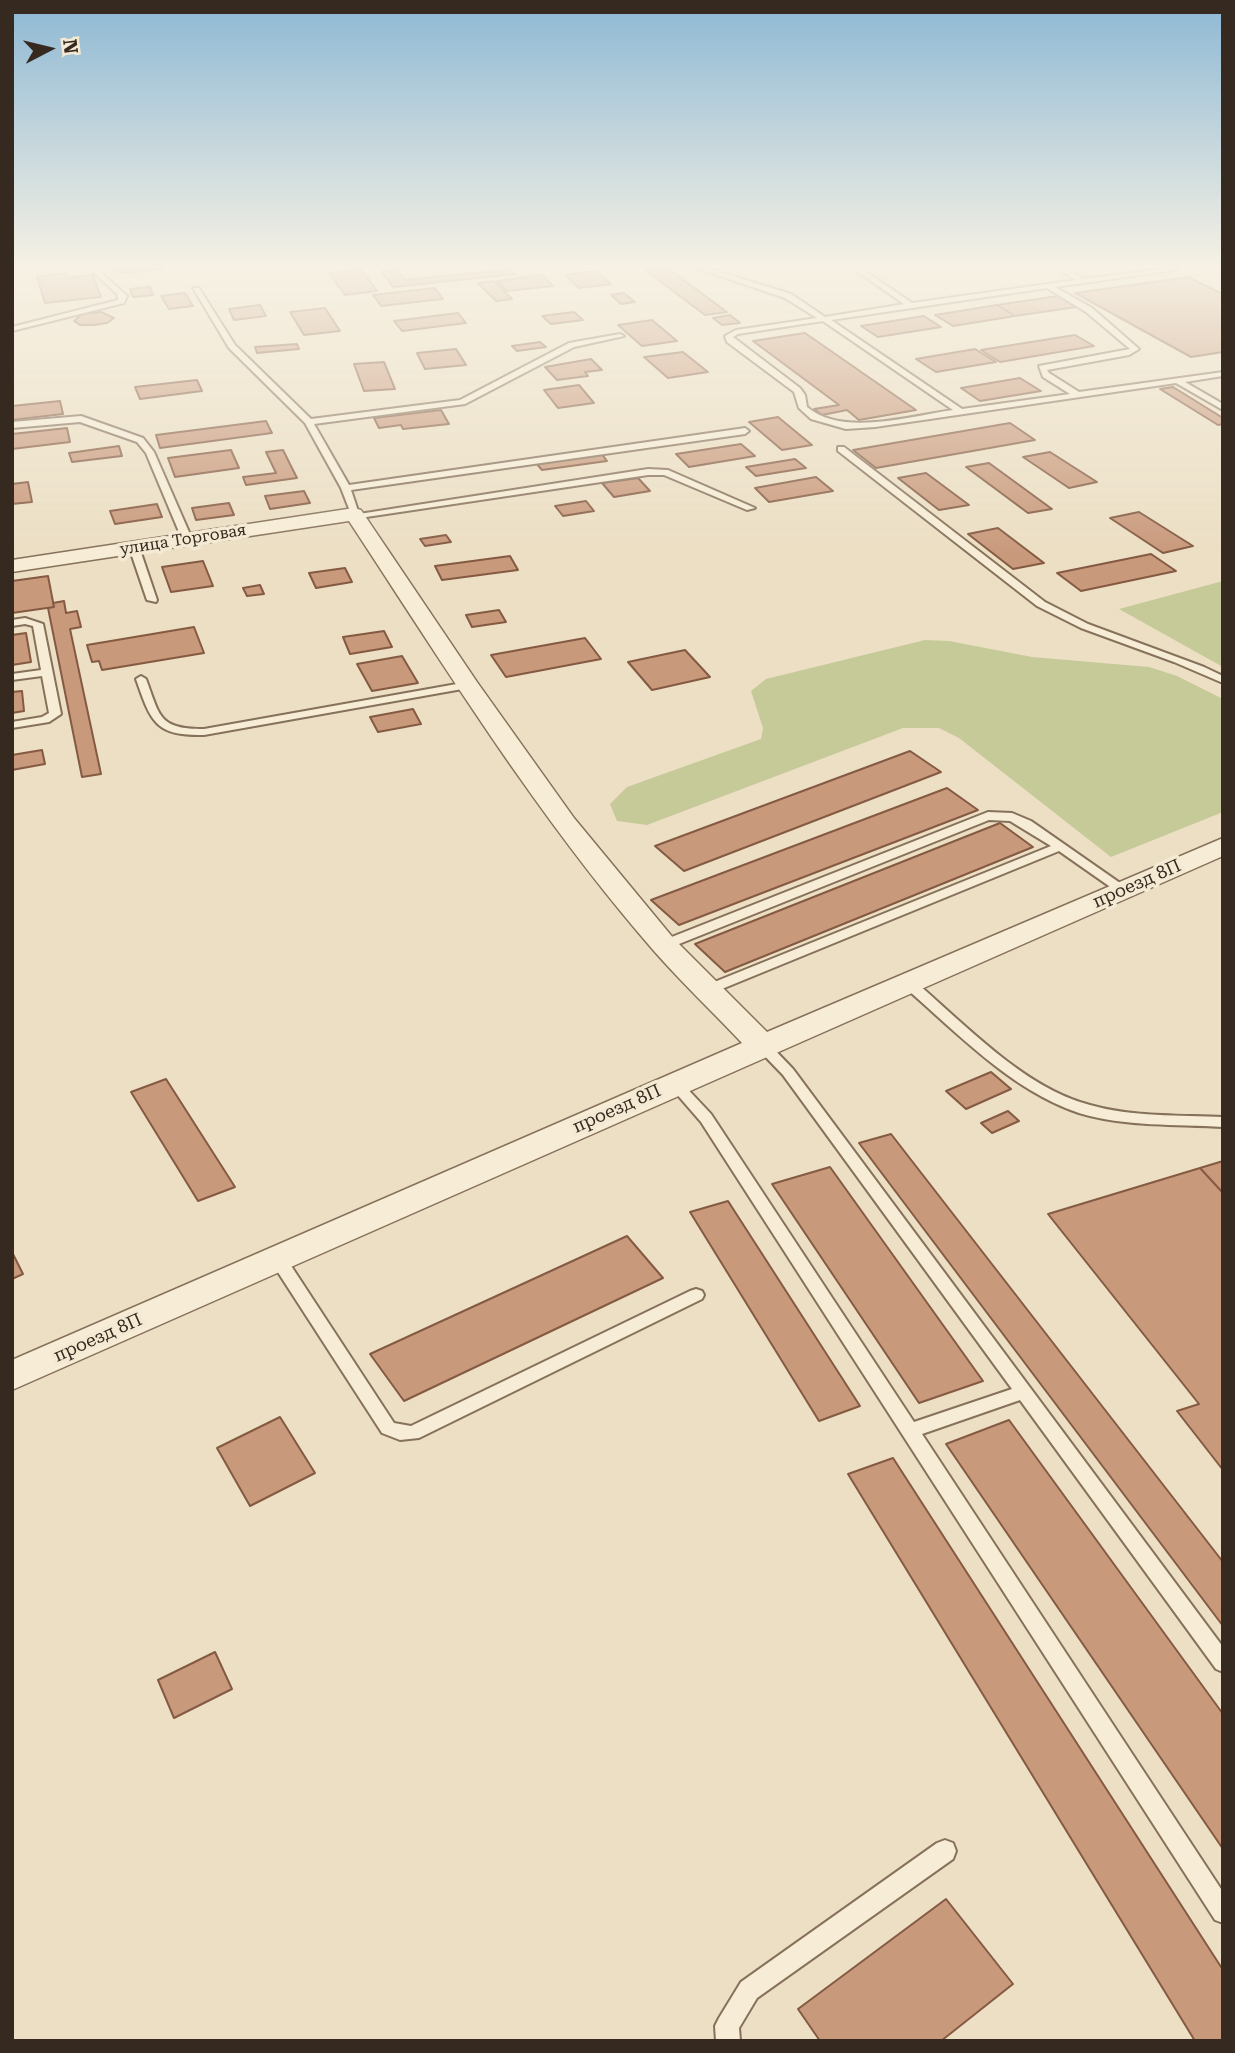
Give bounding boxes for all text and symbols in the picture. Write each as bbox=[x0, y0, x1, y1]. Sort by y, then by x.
north arrow bbox=[14, 14, 84, 84]
text: N bbox=[58, 38, 83, 55]
street label: улица Торговая bbox=[119, 521, 247, 559]
street label: проезд 8П bbox=[1090, 855, 1184, 913]
street label: проезд 8П bbox=[570, 1080, 664, 1138]
street label: проезд 8П bbox=[51, 1309, 145, 1367]

